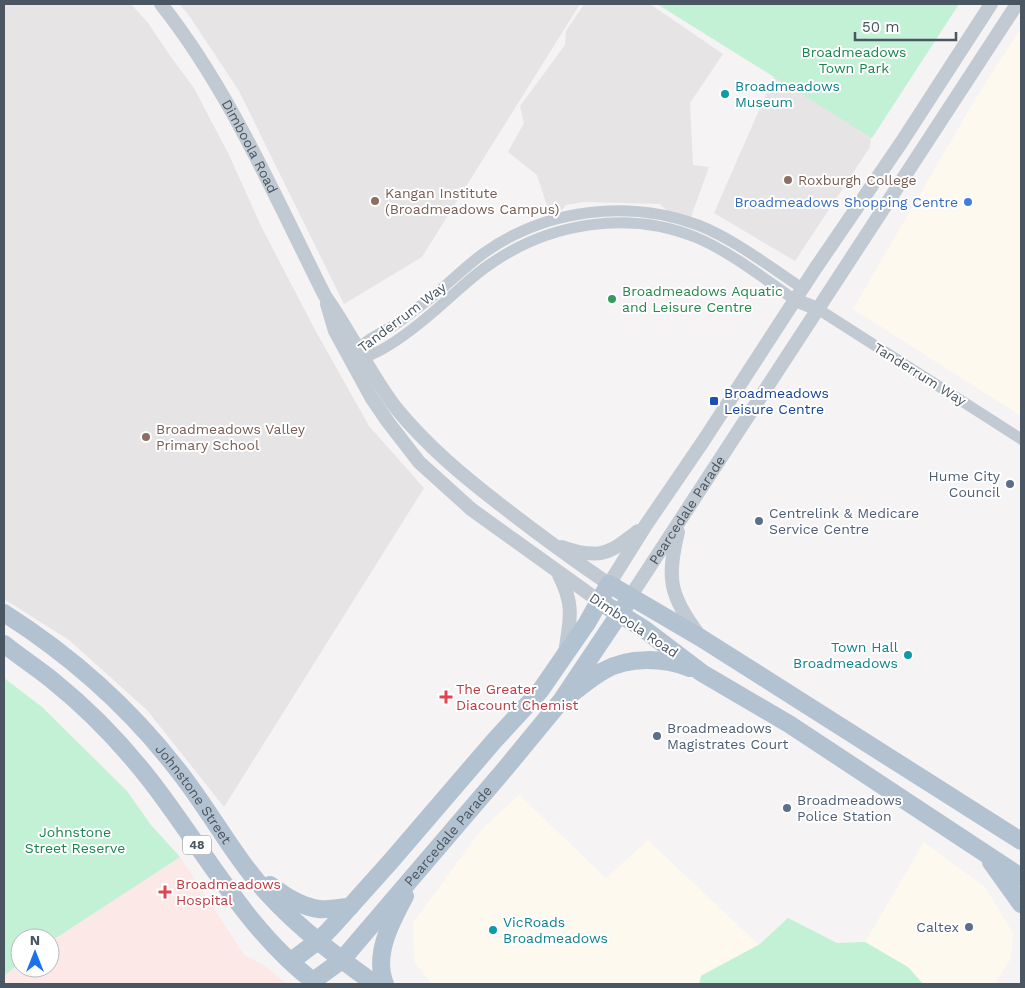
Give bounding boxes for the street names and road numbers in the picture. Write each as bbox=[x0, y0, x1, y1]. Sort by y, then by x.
street label: Dimboola Road bbox=[219, 97, 281, 196]
street label: Tanderrum Way bbox=[355, 278, 450, 355]
street label: Tanderrum Way bbox=[871, 339, 970, 409]
street label: Pearcedale Parade bbox=[646, 453, 728, 567]
street label: Dimboola Road bbox=[587, 589, 681, 661]
street label: Johnstone Street bbox=[152, 741, 235, 847]
street label: Pearcedale Parade bbox=[401, 783, 495, 889]
road number: 48 bbox=[183, 836, 211, 854]

